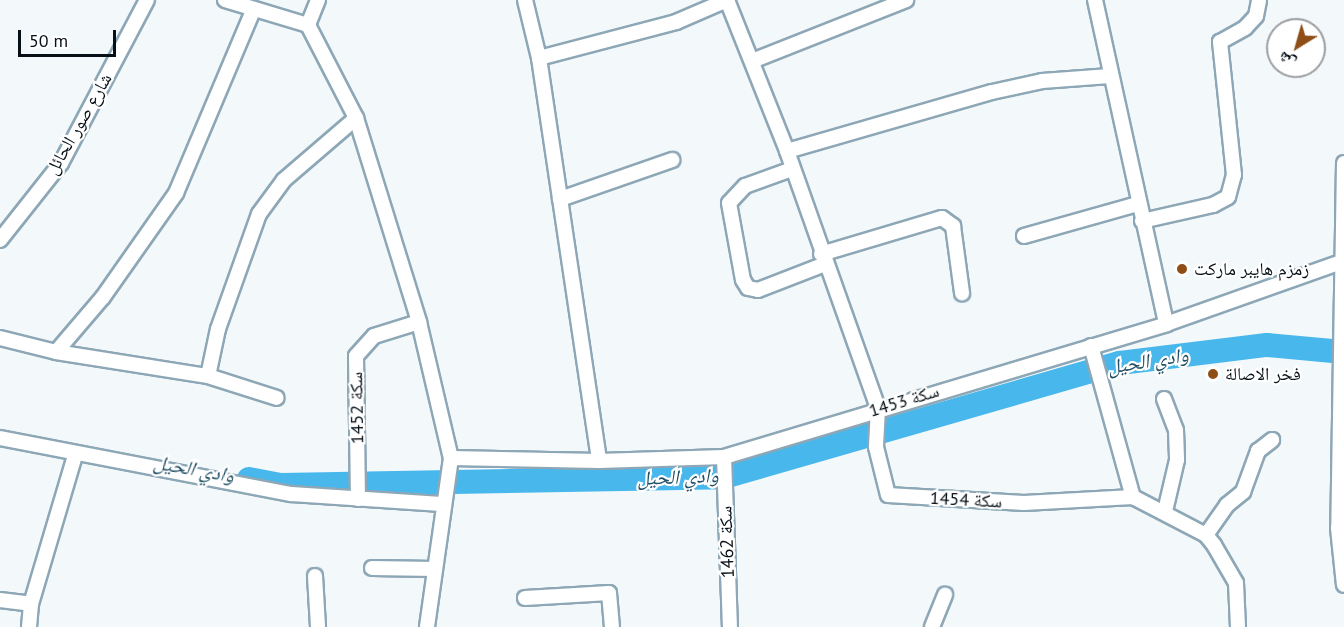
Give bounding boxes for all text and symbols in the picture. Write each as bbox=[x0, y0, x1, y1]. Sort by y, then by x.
scale bar bbox=[21, 18, 118, 56]
north arrow bbox=[1266, 18, 1326, 78]
text: 50 m bbox=[29, 29, 68, 52]
text: ش bbox=[1274, 48, 1299, 74]
street label: شارع صور الحائل bbox=[41, 69, 117, 179]
place label: زمزم هايبر ماركت bbox=[1194, 258, 1309, 280]
marker: زمزم هايبر ماركت bbox=[1175, 262, 1189, 276]
water label: وادي الحيل bbox=[1106, 343, 1190, 379]
place label: فخر الاصالة bbox=[1225, 363, 1301, 385]
marker: فخر الاصالة bbox=[1206, 367, 1220, 381]
street label: سكة 1452 bbox=[346, 372, 368, 444]
street label: سكة 1453 bbox=[866, 380, 942, 422]
water label: وادي الحيل bbox=[152, 450, 236, 488]
water label: وادي الحيل bbox=[637, 464, 719, 490]
street label: سكة 1454 bbox=[929, 487, 1003, 513]
street label: سكة 1462 bbox=[715, 506, 739, 578]

